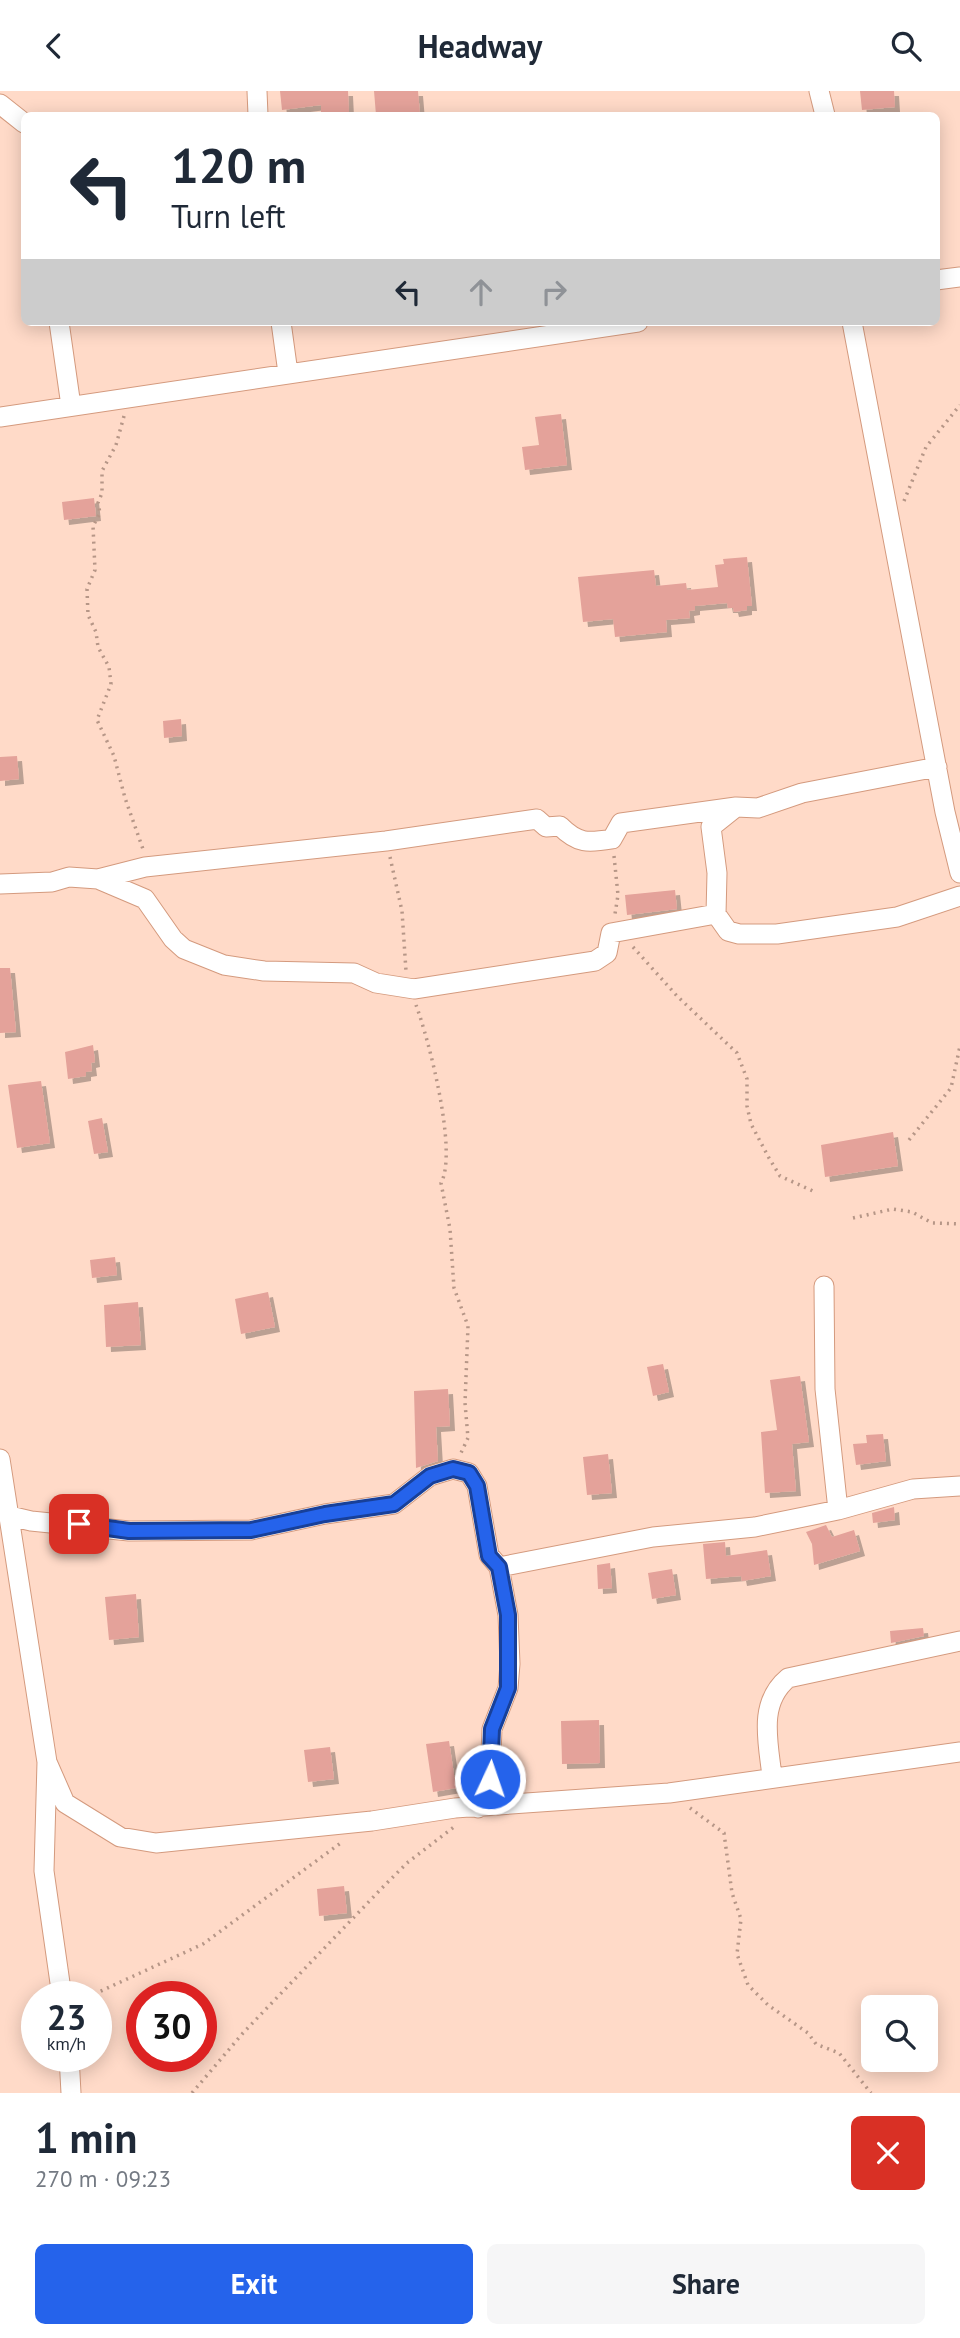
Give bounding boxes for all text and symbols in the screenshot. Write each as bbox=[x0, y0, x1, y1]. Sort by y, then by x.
text: Headway bbox=[418, 25, 542, 67]
icon: back bbox=[35, 27, 73, 65]
icon: search bbox=[887, 27, 925, 65]
text: 120 m bbox=[171, 133, 306, 197]
icon: left bbox=[56, 140, 147, 231]
text: Turn left bbox=[171, 195, 286, 237]
icon: left bbox=[389, 273, 427, 311]
icon: ahead bbox=[462, 273, 500, 311]
icon: right bbox=[535, 273, 573, 311]
pin bbox=[49, 1494, 109, 1554]
icon: arrive bbox=[60, 1505, 98, 1543]
position arrow bbox=[453, 1742, 527, 1816]
speed limit sign: 30 bbox=[126, 1981, 217, 2072]
text: 23 bbox=[47, 1994, 86, 2040]
map controls bbox=[861, 1995, 938, 2072]
button: search bbox=[861, 1995, 938, 2072]
text: km/h bbox=[47, 2032, 86, 2055]
text: 1 min bbox=[35, 2110, 137, 2165]
button: close bbox=[851, 2116, 925, 2190]
text: 270 m · 09:23 bbox=[35, 2164, 171, 2193]
button: Exit bbox=[35, 2244, 473, 2324]
button: Share bbox=[487, 2244, 925, 2324]

